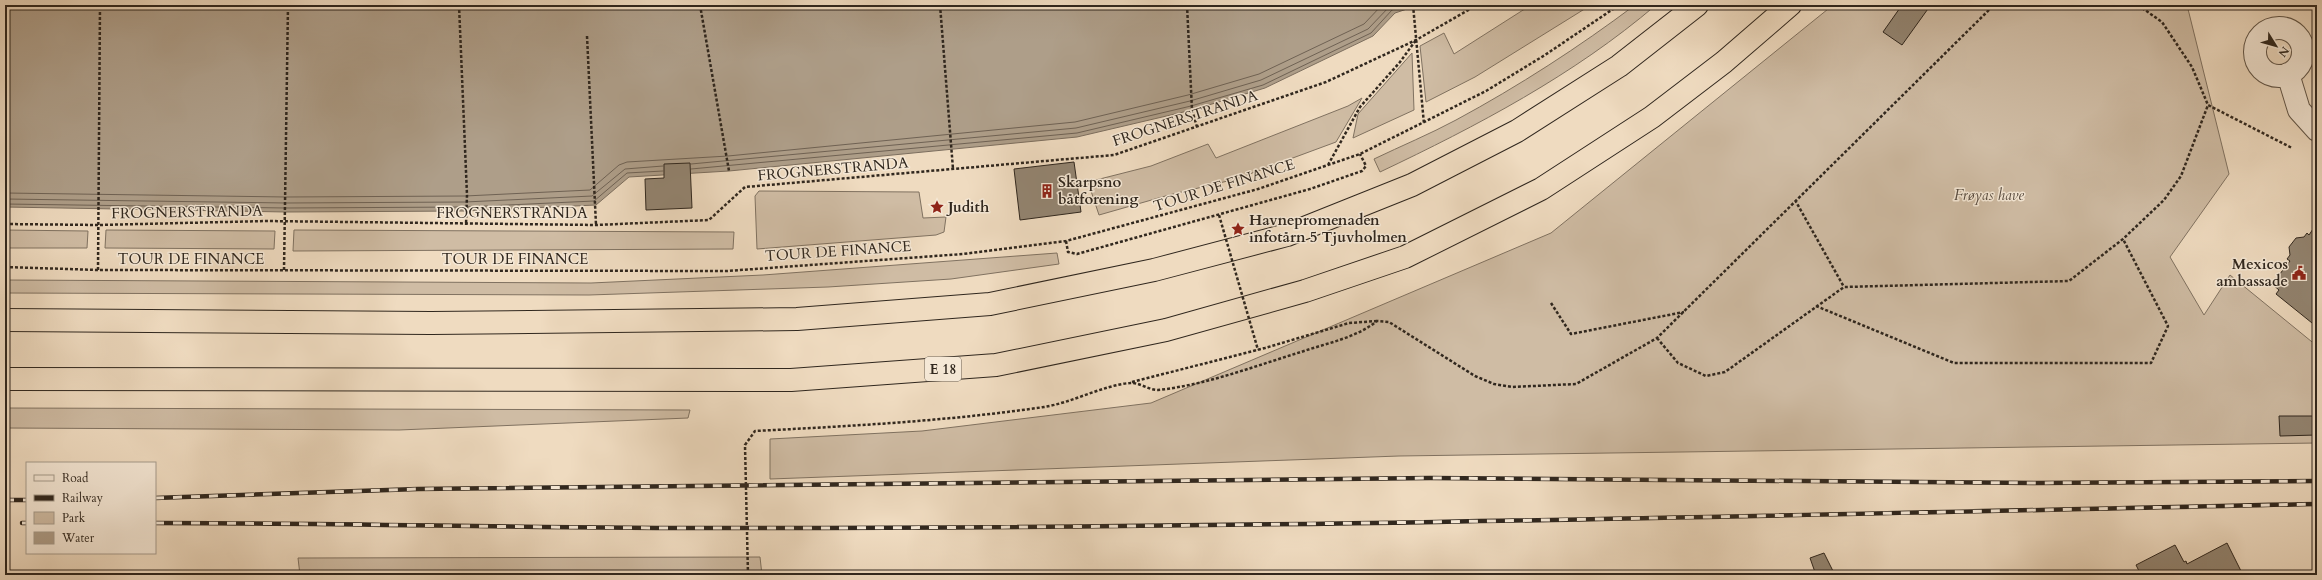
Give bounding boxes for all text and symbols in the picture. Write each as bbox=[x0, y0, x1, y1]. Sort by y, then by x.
north arrow bbox=[2256, 26, 2296, 66]
text: N bbox=[2274, 43, 2292, 60]
street label: FROGNERSTRANDA bbox=[1110, 85, 1260, 151]
street label: FROGNERSTRANDA bbox=[757, 152, 910, 186]
street label: TOUR DE FINANCE bbox=[1151, 154, 1297, 216]
place label: Skarpsno båtforening bbox=[1058, 172, 1138, 209]
building icon: Skarpsno båtforening bbox=[1039, 183, 1055, 199]
park label: Frøyas have bbox=[1954, 185, 2024, 205]
place label: Judith bbox=[946, 197, 990, 217]
place icon: Judith bbox=[929, 199, 945, 215]
street label: FROGNERSTRANDA bbox=[111, 201, 263, 223]
street label: FROGNERSTRANDA bbox=[436, 203, 588, 223]
place label: Havnepromenaden infotårn 5 Tjuvholmen bbox=[1249, 210, 1407, 247]
place icon: Havnepromenaden infotårn 5 Tjuvholmen bbox=[1230, 221, 1246, 237]
street label: TOUR DE FINANCE bbox=[764, 236, 912, 266]
street label: TOUR DE FINANCE bbox=[118, 249, 264, 269]
street label: TOUR DE FINANCE bbox=[442, 249, 588, 269]
place label: Mexicos ambassade bbox=[2216, 254, 2288, 291]
public building icon: Mexicos ambassade bbox=[2291, 265, 2307, 281]
road number: E 18 bbox=[925, 357, 961, 381]
legend bbox=[26, 462, 156, 554]
text: Road bbox=[62, 470, 89, 486]
text: Railway bbox=[62, 490, 104, 506]
text: Park bbox=[62, 510, 86, 526]
text: Water bbox=[61, 530, 95, 546]

